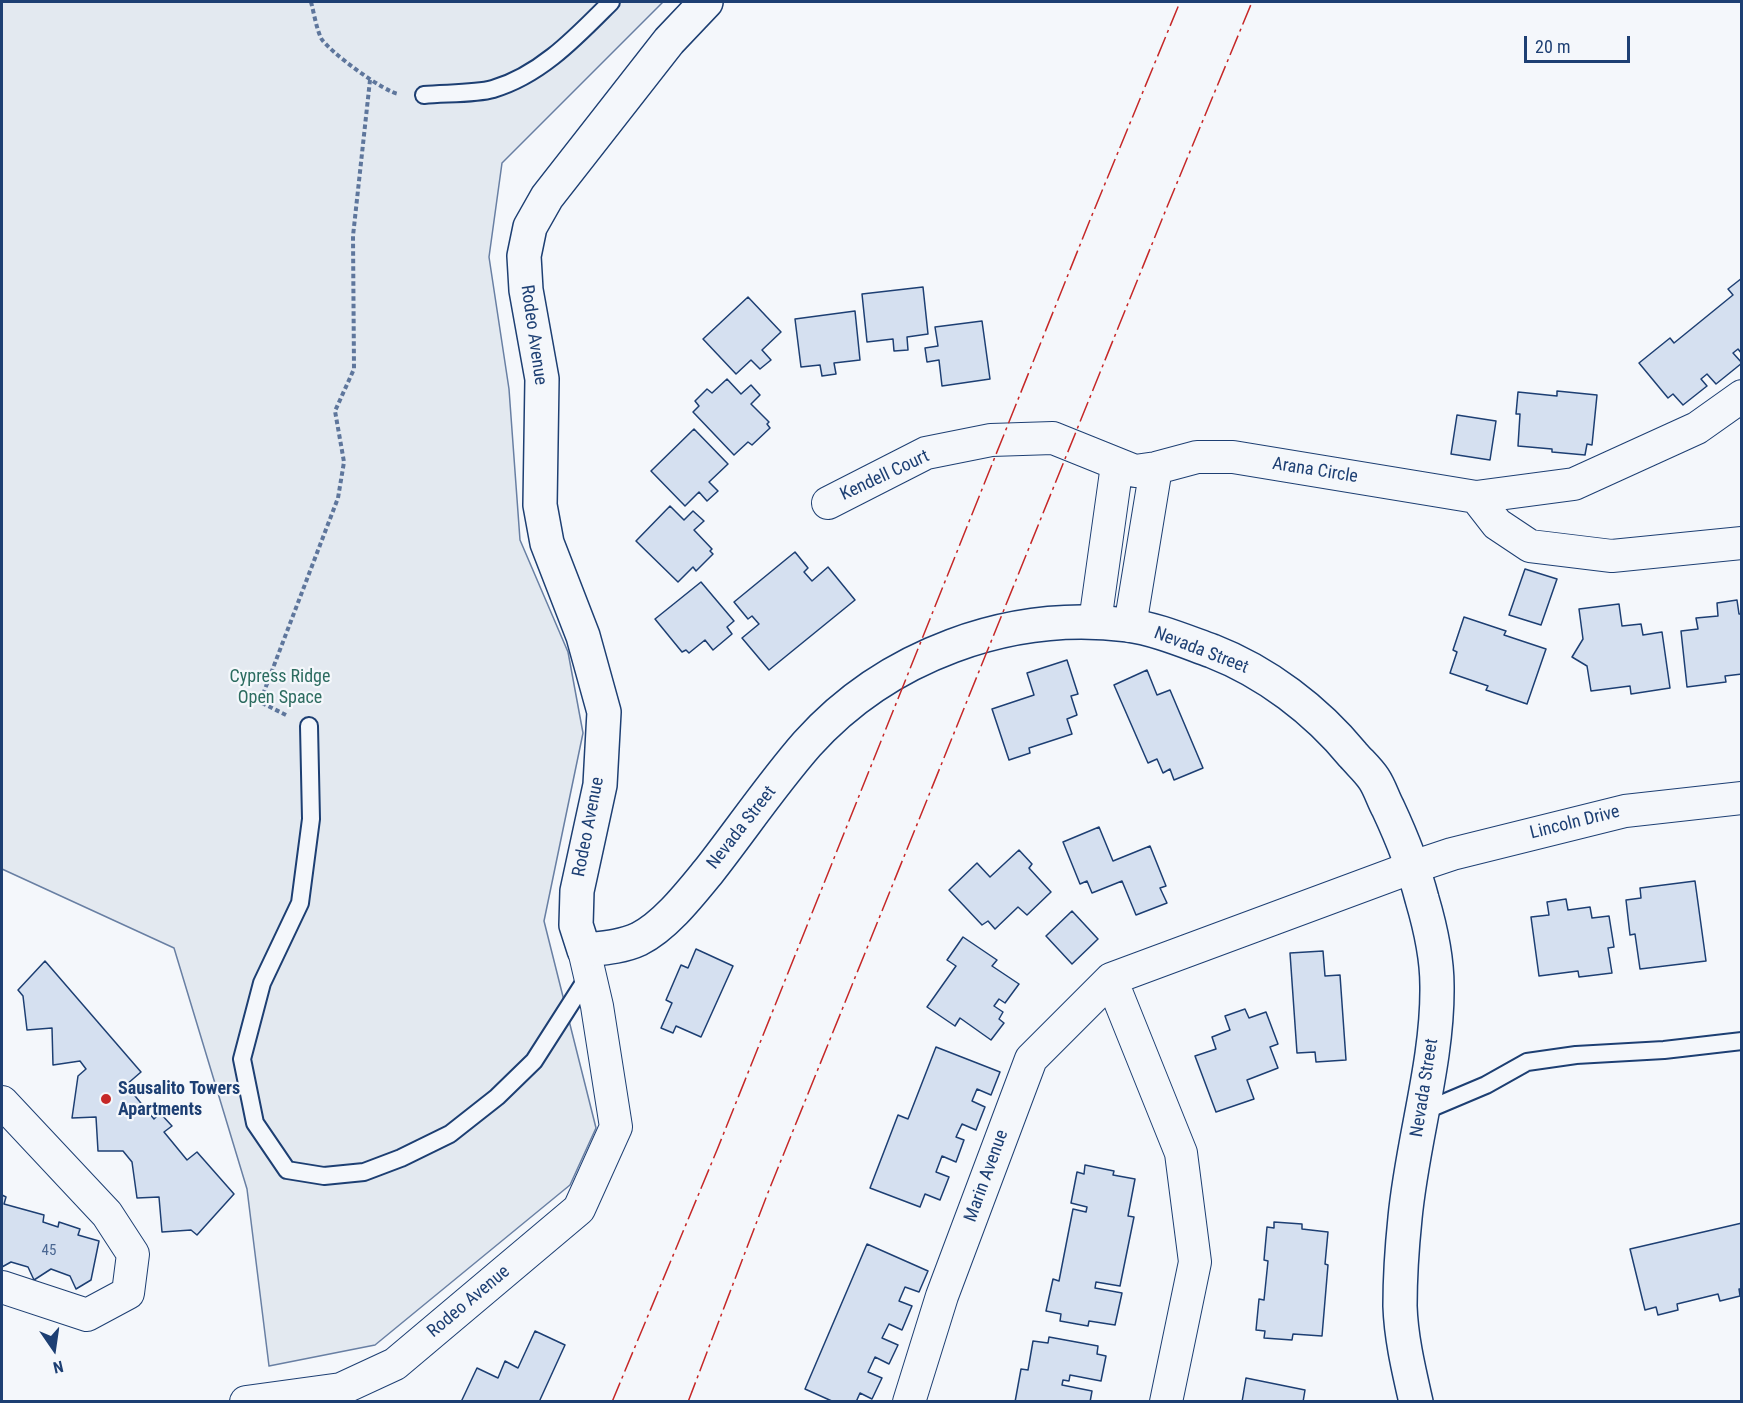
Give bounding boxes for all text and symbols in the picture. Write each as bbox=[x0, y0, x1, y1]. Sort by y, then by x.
scale bar bbox=[1527, 24, 1634, 62]
text: 20 m bbox=[1535, 36, 1570, 57]
street label: Rodeo Avenue bbox=[515, 284, 551, 386]
street label: Kendell Court bbox=[837, 446, 933, 506]
street label: Arana Circle bbox=[1271, 454, 1359, 488]
street label: Nevada Street bbox=[1151, 623, 1251, 679]
park label: Cypress Ridge Open Space bbox=[230, 666, 330, 708]
street label: Rodeo Avenue bbox=[569, 775, 609, 879]
street label: Nevada Street bbox=[703, 782, 781, 874]
street label: Lincoln Drive bbox=[1528, 801, 1622, 845]
street label: Nevada Street bbox=[1407, 1037, 1443, 1139]
place label: Sausalito Towers Apartments bbox=[118, 1078, 240, 1120]
marker: Sausalito Towers Apartments bbox=[99, 1092, 113, 1106]
street label: Marin Avenue bbox=[960, 1127, 1014, 1225]
house number: 45 bbox=[42, 1242, 56, 1260]
street label: Rodeo Avenue bbox=[423, 1261, 515, 1343]
north arrow bbox=[24, 1319, 84, 1379]
text: N bbox=[51, 1357, 65, 1377]

